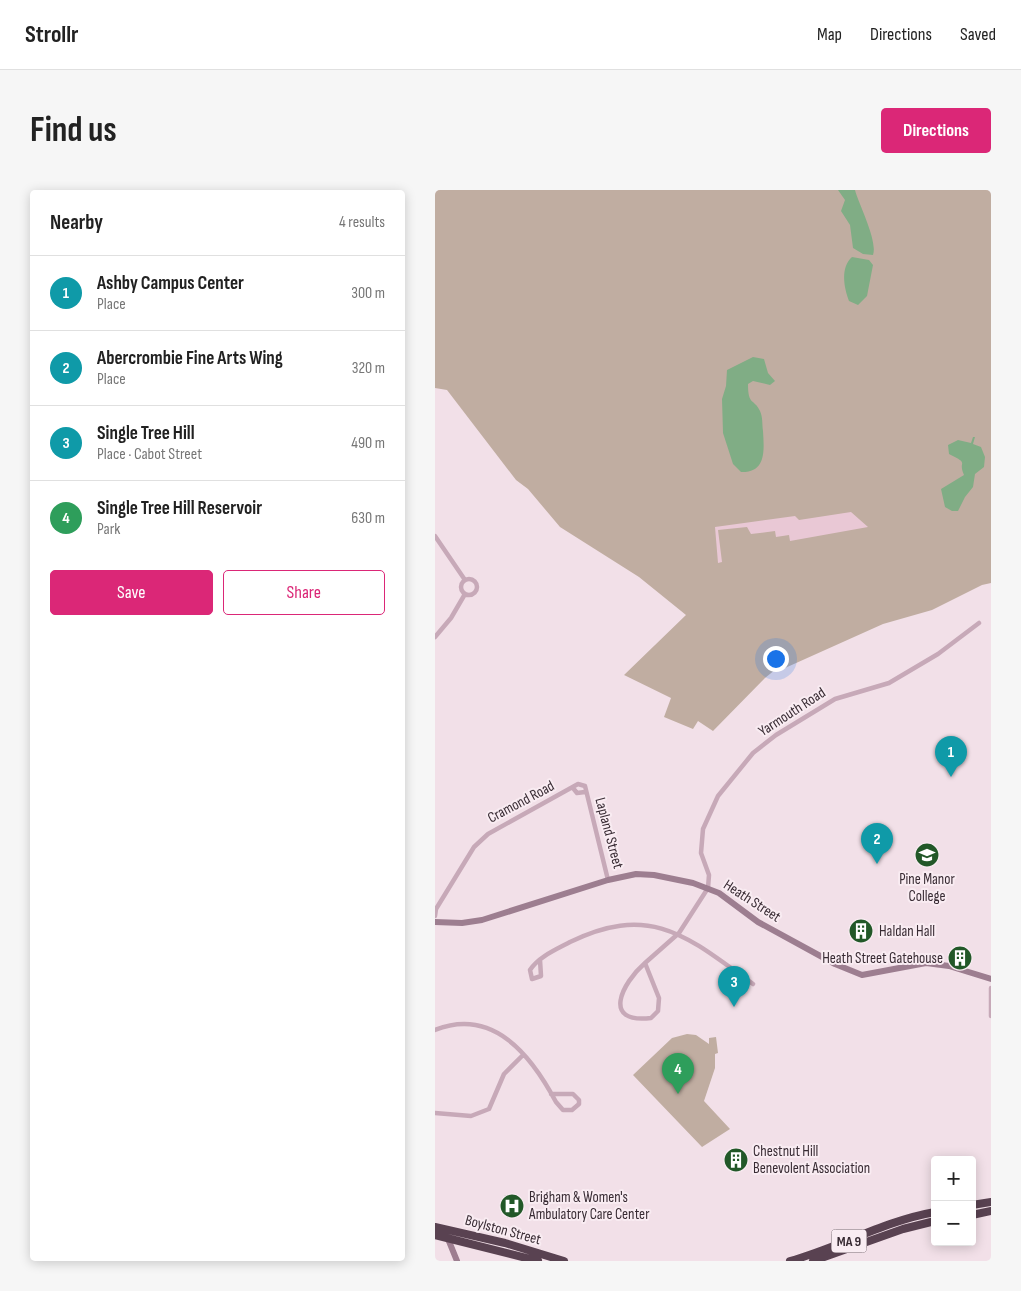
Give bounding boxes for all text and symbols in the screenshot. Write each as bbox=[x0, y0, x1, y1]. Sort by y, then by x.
text: Strollr bbox=[25, 20, 79, 49]
text: Map bbox=[817, 24, 842, 45]
text: Directions bbox=[870, 24, 932, 45]
text: Saved bbox=[960, 24, 996, 45]
button: Directions bbox=[881, 108, 991, 153]
text: Find us bbox=[30, 109, 117, 152]
text: Nearby bbox=[50, 210, 103, 235]
text: 4 results bbox=[339, 213, 385, 232]
text: Ashby Campus Center bbox=[97, 272, 244, 295]
text: 1 bbox=[63, 284, 69, 303]
text: 300 m bbox=[351, 284, 385, 303]
text: Place bbox=[97, 295, 126, 314]
text: Abercrombie Fine Arts Wing bbox=[97, 347, 283, 370]
text: 2 bbox=[62, 359, 70, 378]
text: 320 m bbox=[352, 359, 385, 378]
text: Place bbox=[97, 370, 126, 389]
text: Single Tree Hill bbox=[97, 422, 195, 445]
text: 3 bbox=[62, 434, 70, 453]
text: 490 m bbox=[351, 434, 385, 453]
text: Place · Cabot Street bbox=[97, 445, 202, 464]
text: Single Tree Hill Reservoir bbox=[97, 497, 262, 520]
text: 4 bbox=[62, 509, 70, 528]
text: 630 m bbox=[351, 509, 385, 528]
text: Park bbox=[97, 520, 120, 539]
button: Save bbox=[50, 570, 213, 615]
button: Share bbox=[223, 570, 385, 615]
your location bbox=[763, 646, 789, 672]
street label: Yarmouth Road bbox=[755, 683, 829, 741]
pin: 1 bbox=[935, 736, 967, 777]
street label: Cramond Road bbox=[484, 776, 558, 828]
street label: Lapland Street bbox=[590, 795, 628, 871]
pin: 2 bbox=[861, 823, 893, 864]
school or university icon: Pine Manor College bbox=[914, 842, 940, 868]
place label: Pine Manor College bbox=[899, 870, 955, 906]
street label: Heath Street bbox=[720, 875, 785, 927]
building icon: Haldan Hall bbox=[848, 918, 874, 944]
place label: Haldan Hall bbox=[879, 922, 935, 941]
building icon: Heath Street Gatehouse bbox=[947, 945, 973, 971]
place label: Heath Street Gatehouse bbox=[822, 949, 943, 968]
pin: 3 bbox=[718, 966, 750, 1007]
pin: 4 bbox=[662, 1053, 694, 1094]
place label: Chestnut Hill Benevolent Association bbox=[753, 1142, 870, 1178]
building icon: Chestnut Hill Benevolent Association bbox=[723, 1147, 749, 1173]
map controls bbox=[931, 1156, 976, 1246]
button: + bbox=[931, 1156, 976, 1201]
place label: Brigham & Women's Ambulatory Care Center bbox=[528, 1188, 650, 1224]
hospital icon: Brigham & Women's Ambulatory Care Center bbox=[499, 1193, 525, 1219]
button: − bbox=[931, 1201, 976, 1246]
street label: Boylston Street bbox=[463, 1211, 543, 1249]
road number: MA 9 bbox=[831, 1230, 867, 1252]

